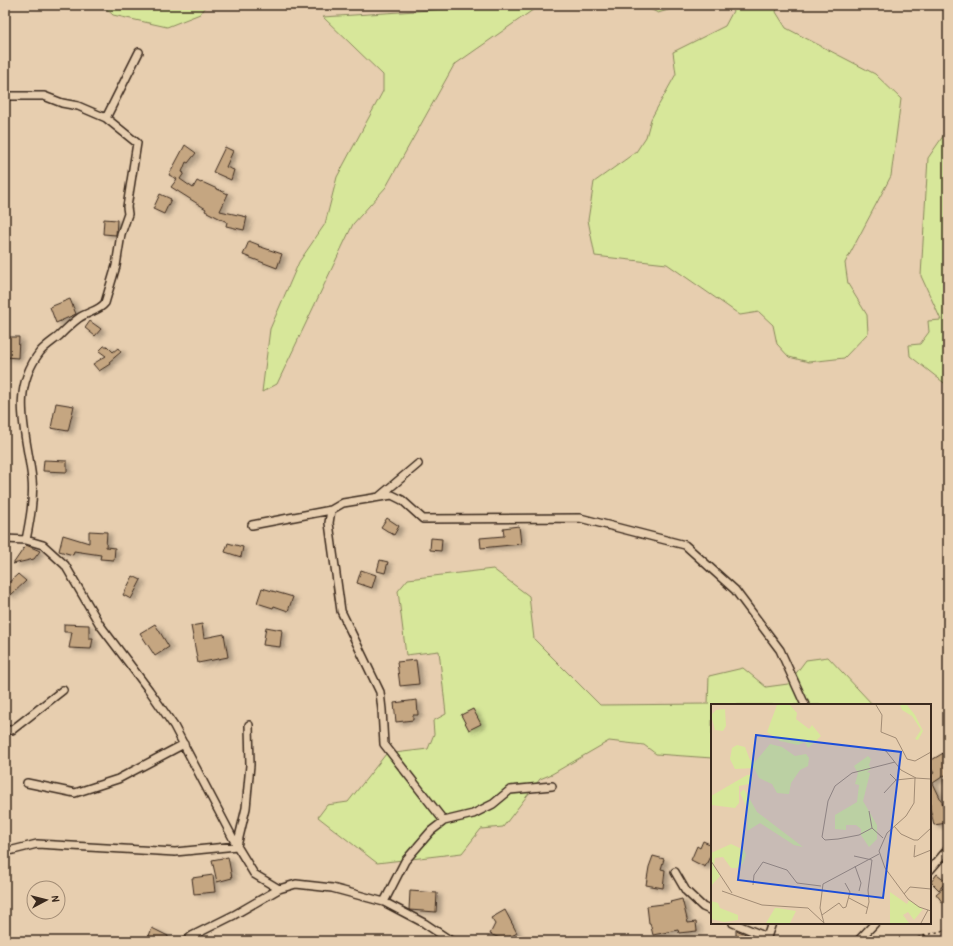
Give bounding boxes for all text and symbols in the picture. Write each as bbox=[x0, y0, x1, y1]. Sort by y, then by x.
inset map bbox=[711, 704, 931, 924]
north arrow bbox=[26, 880, 66, 920]
text: N bbox=[49, 895, 63, 903]

